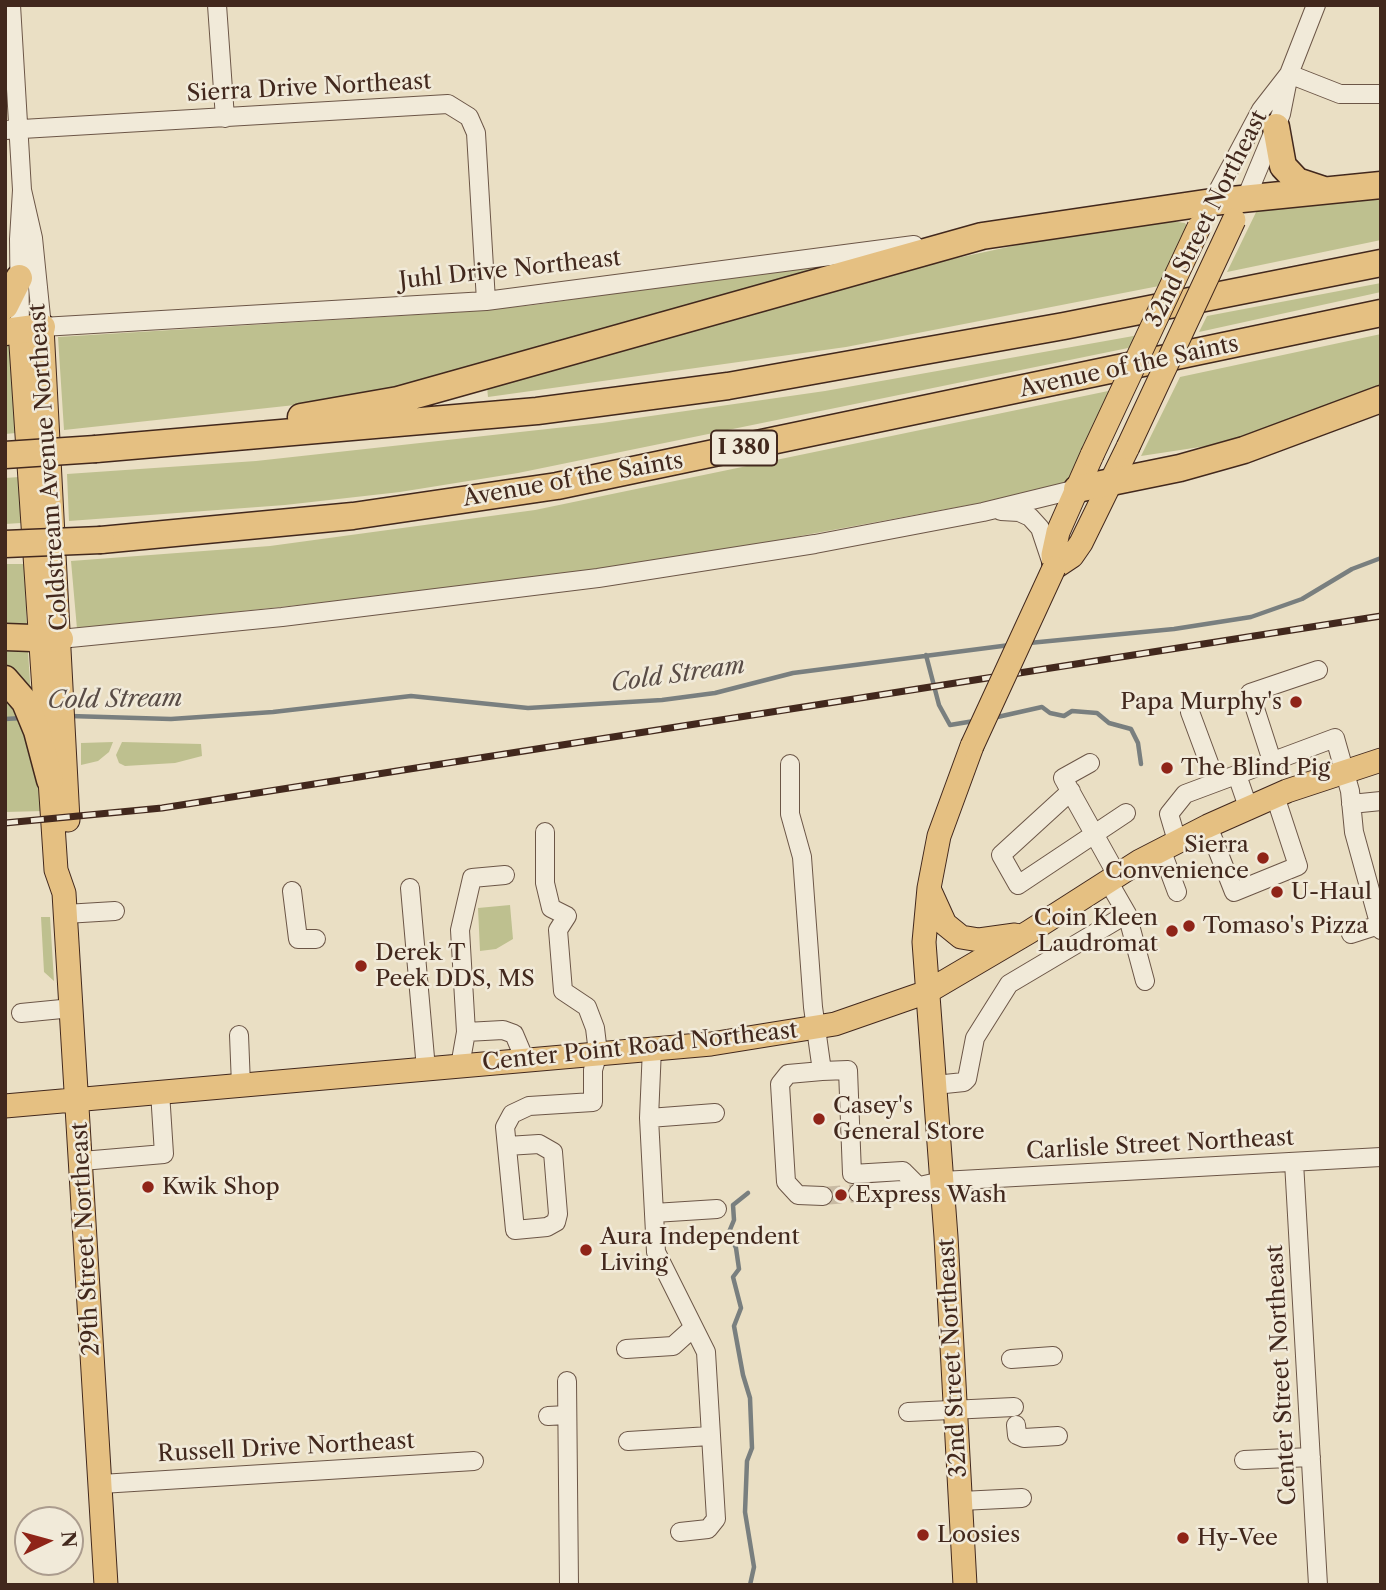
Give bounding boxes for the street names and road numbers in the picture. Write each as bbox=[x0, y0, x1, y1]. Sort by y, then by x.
street label: Sierra Drive Northeast bbox=[186, 68, 432, 108]
street label: 32nd Street Northeast bbox=[1140, 106, 1274, 332]
street label: Juhl Drive Northeast bbox=[398, 245, 622, 295]
street label: Coldstream Avenue Northeast bbox=[24, 302, 74, 632]
street label: Avenue of the Saints bbox=[1017, 330, 1241, 404]
road number: I 380 bbox=[711, 430, 777, 466]
street label: Avenue of the Saints bbox=[461, 447, 685, 513]
street label: Center Point Road Northeast bbox=[481, 1017, 799, 1077]
street label: 29th Street Northeast bbox=[66, 1121, 106, 1357]
street label: Carlisle Street Northeast bbox=[1025, 1124, 1295, 1166]
street label: 32nd Street Northeast bbox=[933, 1238, 973, 1478]
street label: Center Street Northeast bbox=[1261, 1244, 1303, 1506]
street label: Russell Drive Northeast bbox=[157, 1427, 415, 1469]

